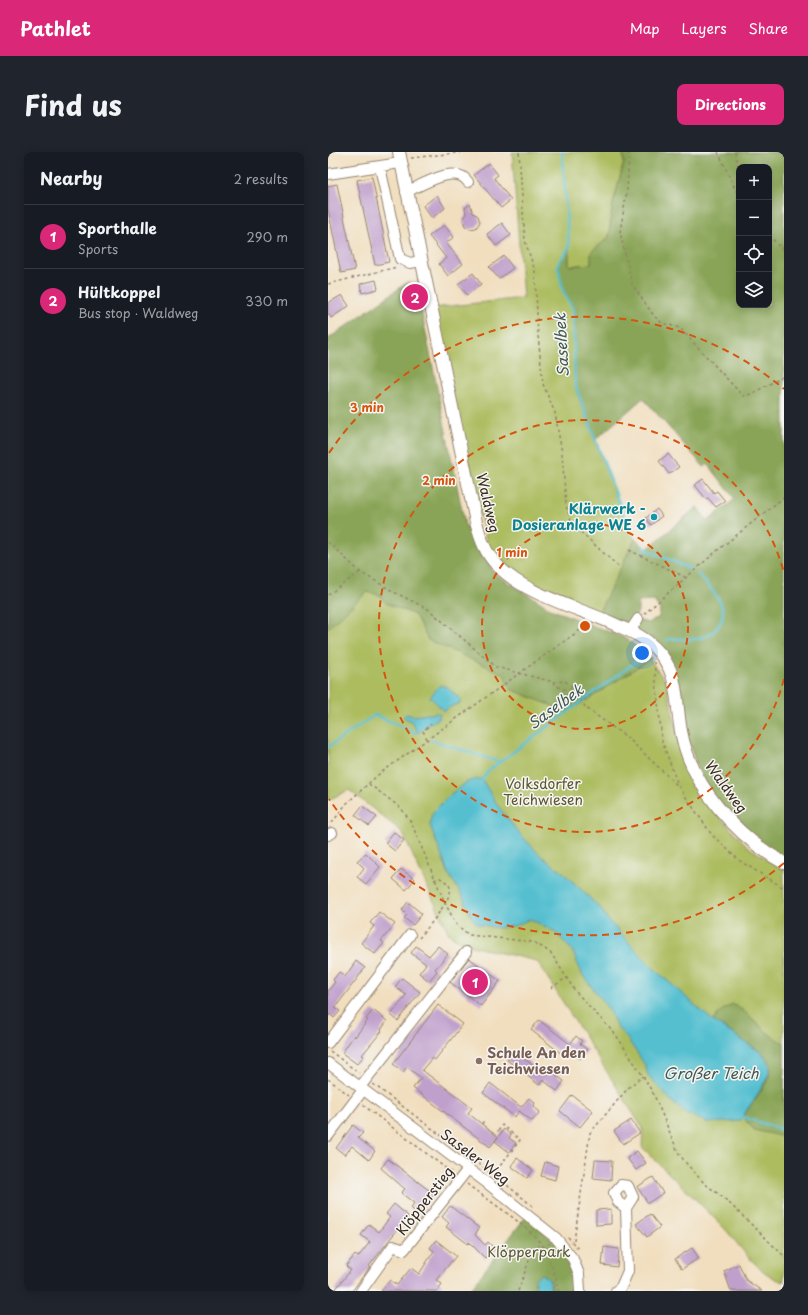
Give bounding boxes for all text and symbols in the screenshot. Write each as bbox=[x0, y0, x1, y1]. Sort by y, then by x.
text: Pathlet bbox=[20, 14, 91, 42]
text: Map bbox=[630, 18, 660, 39]
text: Layers bbox=[682, 18, 727, 39]
text: Share bbox=[749, 18, 788, 39]
text: Find us bbox=[24, 83, 122, 126]
button: Directions bbox=[677, 84, 784, 125]
map controls bbox=[736, 164, 772, 308]
button: + bbox=[736, 164, 772, 200]
text: Nearby bbox=[40, 165, 102, 191]
text: 2 results bbox=[234, 169, 288, 188]
button: − bbox=[736, 200, 772, 236]
text: Sporthalle bbox=[78, 216, 157, 239]
text: 1 bbox=[50, 227, 56, 246]
text: 290 m bbox=[247, 227, 288, 246]
button: locate bbox=[736, 236, 772, 272]
text: Sports bbox=[78, 239, 118, 258]
button: layers bbox=[736, 272, 772, 308]
text: Hültkoppel bbox=[78, 280, 160, 303]
pin: 2 bbox=[402, 282, 428, 312]
text: 2 bbox=[48, 291, 58, 310]
text: 330 m bbox=[245, 291, 288, 310]
text: Bus stop · Waldweg bbox=[78, 303, 199, 322]
water label: Saselbek bbox=[547, 312, 574, 378]
text: 3 min bbox=[350, 398, 384, 416]
text: 2 min bbox=[422, 471, 456, 489]
street label: Waldweg bbox=[471, 471, 506, 535]
place label: Klärwerk - Dosieranlage WE 6 bbox=[512, 498, 646, 535]
marker: Klärwerk - Dosieranlage WE 6 bbox=[649, 512, 659, 522]
text: 1 min bbox=[496, 543, 528, 561]
centre of rings bbox=[578, 619, 592, 633]
your location bbox=[632, 643, 652, 663]
water label: Saselbek bbox=[522, 677, 589, 734]
street label: Waldweg bbox=[700, 756, 753, 817]
park label: Volksdorfer Teichwiesen bbox=[503, 773, 583, 810]
pin: 1 bbox=[462, 967, 488, 997]
place label: Schule An den Teichwiesen bbox=[487, 1042, 586, 1079]
marker: Schule An den Teichwiesen bbox=[474, 1056, 484, 1066]
water label: Großer Teich bbox=[664, 1061, 759, 1084]
street label: Saseler Weg bbox=[436, 1124, 514, 1190]
street label: Klöpperstieg bbox=[391, 1162, 458, 1240]
park label: Klöpperpark bbox=[487, 1241, 571, 1262]

